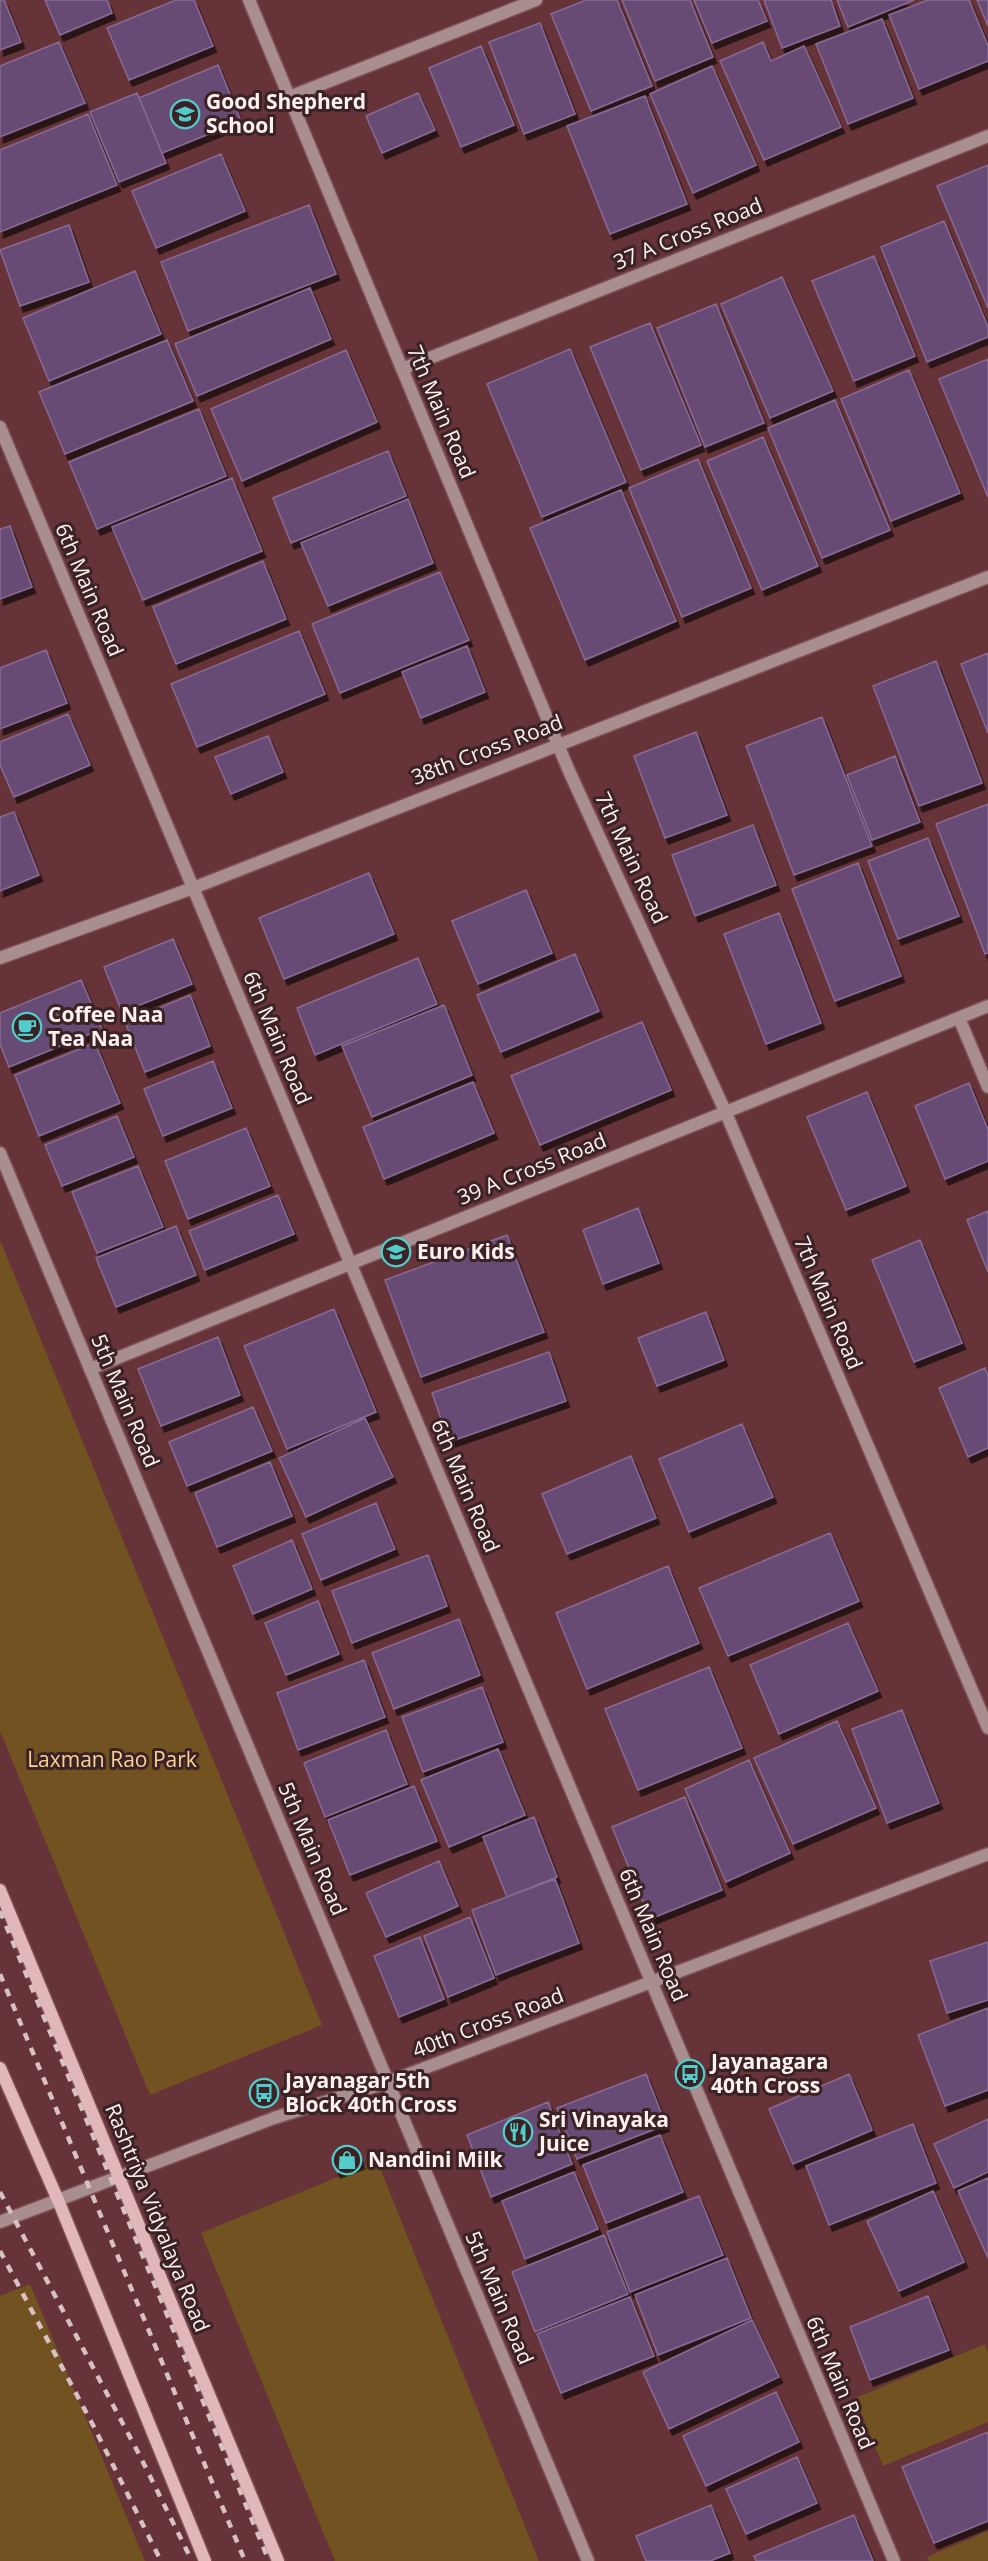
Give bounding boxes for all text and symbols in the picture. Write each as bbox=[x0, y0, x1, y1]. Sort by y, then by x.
place label: Good Shepherd School bbox=[206, 87, 366, 139]
school or university icon: Good Shepherd School bbox=[169, 98, 201, 130]
street label: 37 A Cross Road bbox=[609, 190, 766, 276]
street label: 7th Main Road bbox=[401, 341, 483, 483]
street label: 6th Main Road bbox=[49, 519, 131, 661]
street label: 38th Cross Road bbox=[407, 707, 566, 791]
street label: 7th Main Road bbox=[589, 787, 675, 928]
street label: 6th Main Road bbox=[237, 967, 319, 1109]
place label: Coffee Naa Tea Naa bbox=[48, 1000, 163, 1052]
cafe icon: Coffee Naa Tea Naa bbox=[11, 1011, 43, 1043]
street label: 39 A Cross Road bbox=[453, 1125, 610, 1211]
street label: 7th Main Road bbox=[788, 1232, 870, 1374]
school or university icon: Euro Kids bbox=[380, 1236, 412, 1268]
place label: Euro Kids bbox=[417, 1237, 515, 1265]
street label: 5th Main Road bbox=[85, 1330, 167, 1472]
street label: 6th Main Road bbox=[425, 1415, 507, 1557]
park label: Laxman Rao Park bbox=[27, 1745, 197, 1773]
street label: 5th Main Road bbox=[272, 1778, 354, 1920]
street label: 6th Main Road bbox=[613, 1864, 695, 2006]
street label: 40th Cross Road bbox=[408, 1980, 567, 2064]
place label: Jayanagara 40th Cross bbox=[709, 2047, 829, 2099]
bus stop icon: Jayanagara 40th Cross bbox=[674, 2058, 706, 2090]
place label: Jayanagar 5th Block 40th Cross bbox=[283, 2066, 457, 2118]
bus stop icon: Jayanagar 5th Block 40th Cross bbox=[248, 2077, 280, 2109]
street label: Rashtriya Vidyalaya Road bbox=[99, 2099, 217, 2336]
place label: Sri Vinayaka Juice bbox=[537, 2105, 669, 2157]
restaurant icon: Sri Vinayaka Juice bbox=[502, 2116, 534, 2148]
shop icon: Nandini Milk bbox=[331, 2144, 363, 2176]
place label: Nandini Milk bbox=[368, 2145, 504, 2173]
street label: 5th Main Road bbox=[459, 2227, 541, 2369]
street label: 6th Main Road bbox=[800, 2312, 882, 2454]

